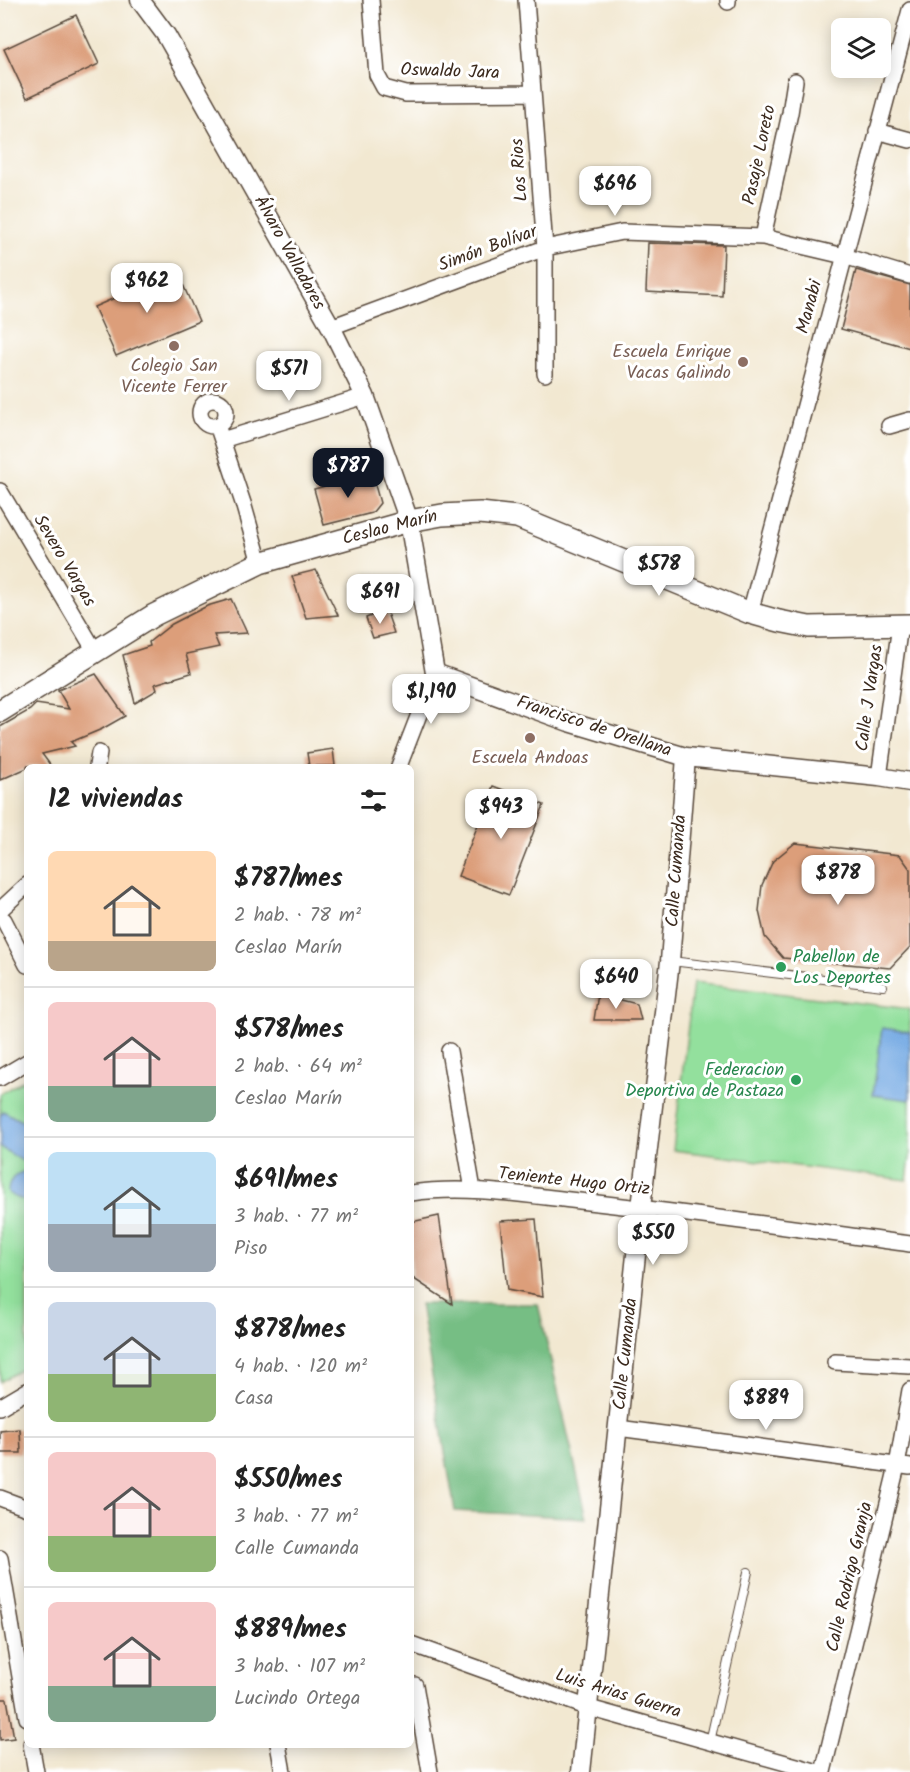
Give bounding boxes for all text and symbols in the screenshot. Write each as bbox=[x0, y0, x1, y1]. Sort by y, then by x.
map controls bbox=[831, 18, 891, 78]
button: layers bbox=[831, 18, 891, 78]
street label: Oswaldo Jara bbox=[400, 56, 500, 88]
street label: Pasaje Loreto bbox=[735, 102, 785, 208]
street label: Los Rios bbox=[503, 137, 537, 203]
pin: $696 bbox=[579, 166, 651, 217]
text: $696 bbox=[593, 169, 637, 201]
street label: Álvaro Valladares bbox=[245, 190, 333, 316]
street label: Simón Bolívar bbox=[434, 217, 543, 280]
pin: $962 bbox=[111, 263, 183, 314]
text: $962 bbox=[125, 266, 169, 298]
street label: Manabi bbox=[789, 276, 831, 337]
place label: Escuela Enrique Vacas Galindo bbox=[612, 338, 731, 388]
marker: Colegio San Vicente Ferrer bbox=[167, 339, 181, 353]
pin: $571 bbox=[253, 351, 325, 402]
place label: Colegio San Vicente Ferrer bbox=[121, 352, 228, 402]
text: $571 bbox=[270, 354, 308, 386]
marker: Escuela Enrique Vacas Galindo bbox=[736, 355, 750, 369]
pin: $787 bbox=[312, 448, 384, 499]
text: $787 bbox=[327, 451, 369, 483]
street label: Ceslao Marín bbox=[339, 502, 441, 554]
street label: Severo Vargas bbox=[25, 509, 103, 613]
pin: $578 bbox=[623, 546, 695, 597]
text: $578 bbox=[637, 549, 681, 581]
pin: $691 bbox=[344, 574, 416, 625]
text: $691 bbox=[361, 577, 399, 609]
street label: Calle J Vargas bbox=[848, 642, 892, 753]
pin: $1,190 bbox=[382, 674, 480, 725]
text: $1,190 bbox=[406, 677, 456, 709]
street label: Francisco de Orellana bbox=[513, 688, 675, 766]
marker: Escuela Andoas bbox=[523, 731, 537, 745]
place label: Escuela Andoas bbox=[472, 744, 589, 773]
text: 12 viviendas bbox=[48, 779, 183, 821]
icon: filters bbox=[357, 784, 390, 817]
pin: $943 bbox=[465, 789, 537, 840]
text: $943 bbox=[479, 792, 523, 824]
street label: Calle Cumanda bbox=[659, 814, 695, 928]
pin: $878 bbox=[802, 855, 874, 906]
text: $787/mes bbox=[234, 858, 343, 900]
text: $878 bbox=[816, 858, 860, 890]
icon: home bbox=[96, 875, 168, 947]
text: 2 hab. · 78 m² bbox=[234, 900, 361, 932]
text: Ceslao Marín bbox=[234, 932, 342, 964]
place label: Pabellon de Los Deportes bbox=[793, 943, 891, 993]
pin: $640 bbox=[580, 959, 652, 1010]
marker: Pabellon de Los Deportes bbox=[774, 960, 788, 974]
text: $640 bbox=[594, 962, 638, 994]
text: $578/mes bbox=[234, 1009, 344, 1051]
icon: home bbox=[96, 1026, 168, 1098]
text: 2 hab. · 64 m² bbox=[234, 1051, 362, 1083]
place label: Federacion Deportiva de Pastaza bbox=[625, 1056, 784, 1106]
marker: Federacion Deportiva de Pastaza bbox=[789, 1073, 803, 1087]
text: Ceslao Marín bbox=[234, 1083, 342, 1115]
text: $691/mes bbox=[234, 1159, 338, 1201]
street label: Teniente Hugo Ortiz bbox=[497, 1160, 651, 1204]
icon: home bbox=[96, 1176, 168, 1248]
text: 3 hab. · 77 m² bbox=[234, 1201, 358, 1233]
pin: $550 bbox=[617, 1215, 689, 1266]
text: $550 bbox=[632, 1218, 674, 1250]
text: Piso bbox=[234, 1233, 267, 1265]
street label: Calle Cumanda bbox=[606, 1296, 646, 1412]
text: $878/mes bbox=[234, 1309, 346, 1351]
icon: home bbox=[96, 1326, 168, 1398]
text: 4 hab. · 120 m² bbox=[234, 1351, 367, 1383]
pin: $889 bbox=[730, 1380, 802, 1431]
text: Casa bbox=[234, 1383, 273, 1415]
text: $889 bbox=[743, 1383, 789, 1415]
text: $550/mes bbox=[234, 1459, 343, 1501]
icon: home bbox=[96, 1476, 168, 1548]
street label: Calle Rodrigo Granja bbox=[819, 1499, 881, 1655]
text: 3 hab. · 77 m² bbox=[234, 1501, 358, 1533]
text: Calle Cumanda bbox=[234, 1533, 359, 1565]
text: $889/mes bbox=[234, 1609, 347, 1651]
icon: home bbox=[96, 1626, 168, 1698]
text: 3 hab. · 107 m² bbox=[234, 1651, 365, 1683]
street label: Luis Arias Guerra bbox=[551, 1661, 685, 1727]
text: Lucindo Ortega bbox=[234, 1683, 360, 1715]

